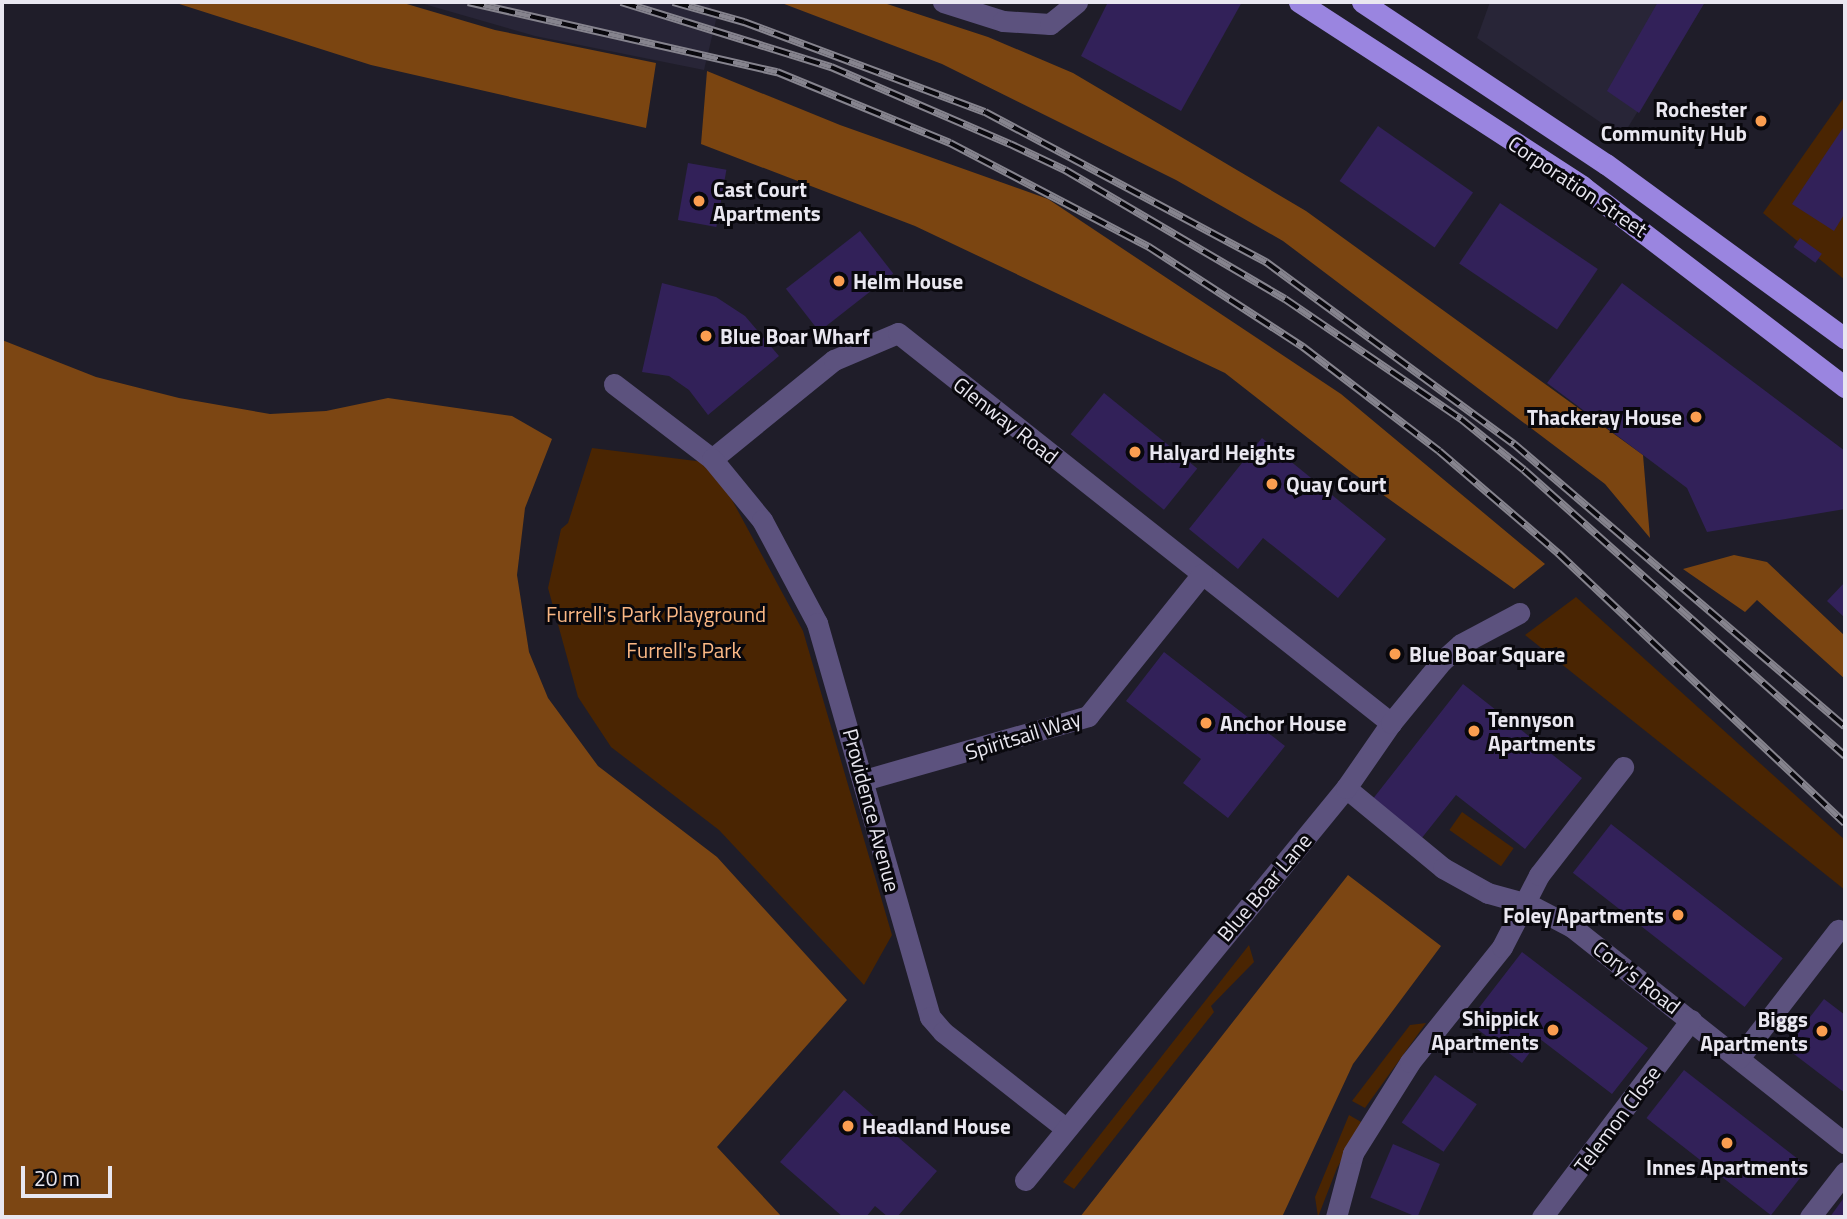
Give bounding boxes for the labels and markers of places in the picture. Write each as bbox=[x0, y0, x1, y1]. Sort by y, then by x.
place label: Rochester Community Hub bbox=[1601, 96, 1747, 146]
marker: Rochester Community Hub bbox=[1753, 113, 1769, 129]
place label: Cast Court Apartments bbox=[713, 176, 821, 226]
marker: Cast Court Apartments bbox=[691, 193, 707, 209]
place label: Helm House bbox=[853, 268, 963, 294]
marker: Helm House bbox=[831, 273, 847, 289]
place label: Blue Boar Wharf bbox=[720, 323, 870, 349]
marker: Blue Boar Wharf bbox=[698, 328, 714, 344]
place label: Thackeray House bbox=[1527, 404, 1682, 430]
marker: Thackeray House bbox=[1688, 409, 1704, 425]
place label: Halyard Heights bbox=[1149, 439, 1295, 465]
marker: Halyard Heights bbox=[1127, 444, 1143, 460]
place label: Quay Court bbox=[1286, 471, 1386, 497]
marker: Quay Court bbox=[1264, 476, 1280, 492]
place label: Blue Boar Square bbox=[1409, 641, 1565, 667]
marker: Blue Boar Square bbox=[1387, 646, 1403, 662]
place label: Tennyson Apartments bbox=[1488, 706, 1596, 756]
place label: Anchor House bbox=[1220, 710, 1346, 736]
marker: Anchor House bbox=[1198, 715, 1214, 731]
marker: Tennyson Apartments bbox=[1466, 723, 1482, 739]
place label: Foley Apartments bbox=[1503, 902, 1664, 928]
marker: Foley Apartments bbox=[1670, 907, 1686, 923]
place label: Shippick Apartments bbox=[1431, 1005, 1539, 1055]
place label: Biggs Apartments bbox=[1700, 1006, 1808, 1056]
marker: Shippick Apartments bbox=[1545, 1022, 1561, 1038]
marker: Biggs Apartments bbox=[1814, 1023, 1830, 1039]
place label: Headland House bbox=[862, 1113, 1011, 1139]
marker: Headland House bbox=[840, 1118, 856, 1134]
marker: Innes Apartments bbox=[1719, 1135, 1735, 1151]
place label: Innes Apartments bbox=[1646, 1154, 1808, 1180]

